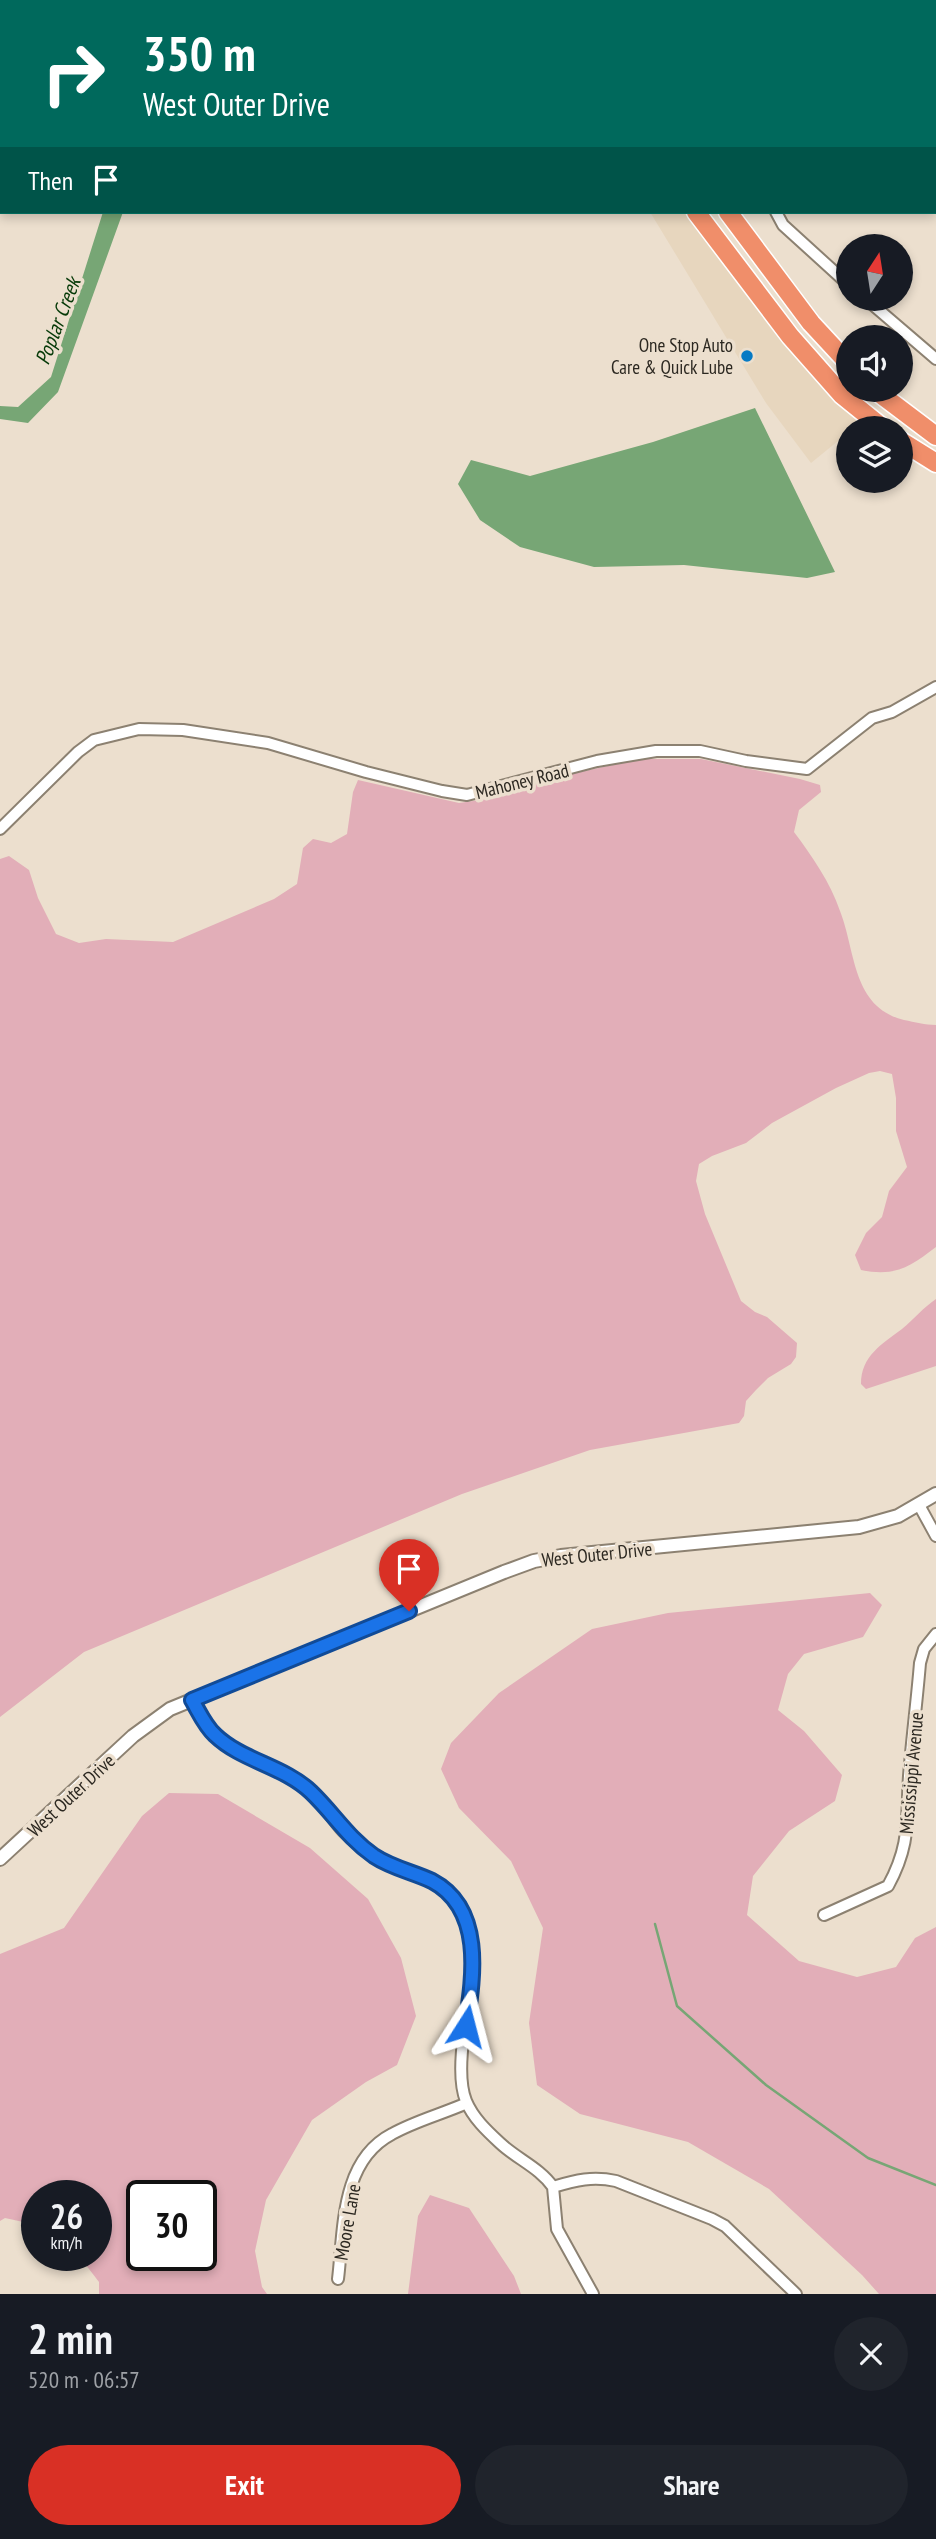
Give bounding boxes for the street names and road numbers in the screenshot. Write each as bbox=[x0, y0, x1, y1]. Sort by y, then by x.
street label: Mahoney Road bbox=[473, 758, 571, 804]
street label: West Outer Drive bbox=[541, 1536, 654, 1572]
street label: Mississippi Avenue bbox=[894, 1711, 928, 1835]
street label: West Outer Drive bbox=[22, 1748, 120, 1842]
street label: Moore Lane bbox=[328, 2182, 366, 2262]

